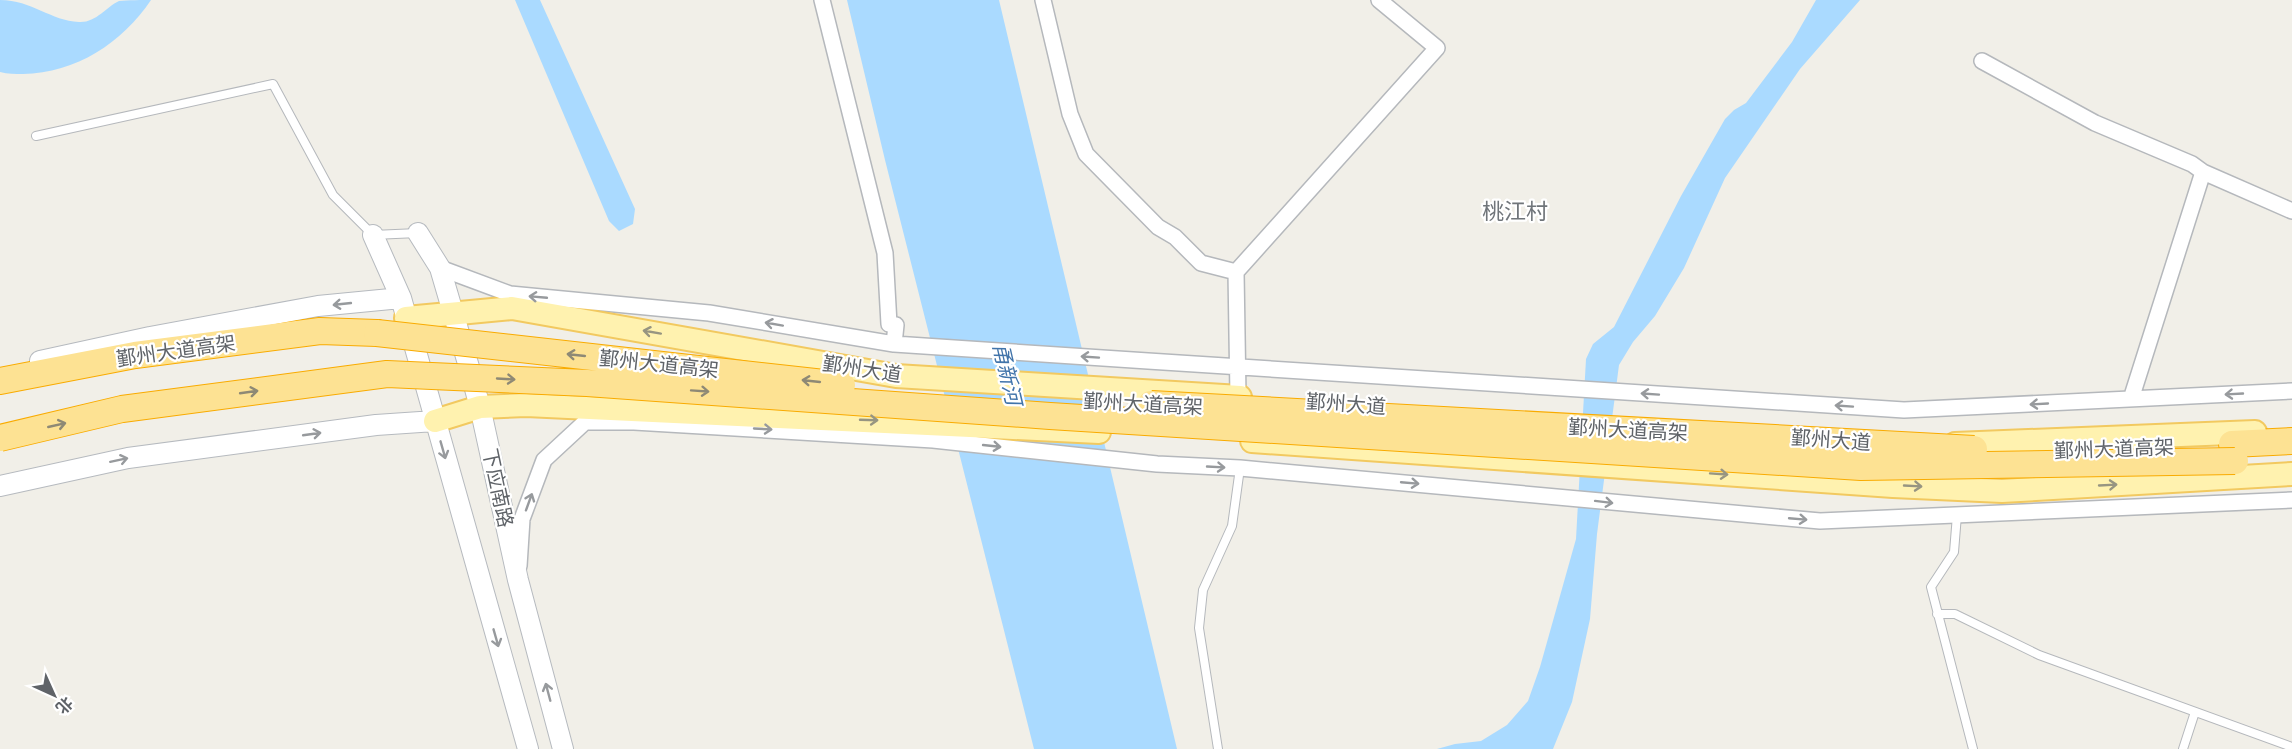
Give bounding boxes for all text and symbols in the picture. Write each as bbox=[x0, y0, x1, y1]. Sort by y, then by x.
district label: 桃江村 bbox=[1482, 199, 1548, 224]
one-way arrow bbox=[529, 291, 549, 302]
one-way arrow bbox=[333, 299, 353, 310]
one-way arrow bbox=[764, 318, 784, 329]
one-way arrow bbox=[643, 327, 662, 338]
street label: 鄞州大道高架 bbox=[115, 331, 237, 371]
water label: 甬新河 bbox=[988, 341, 1027, 411]
street label: 鄞州大道高架 bbox=[598, 346, 720, 382]
one-way arrow bbox=[566, 349, 586, 360]
street label: 鄞州大道 bbox=[821, 351, 903, 387]
one-way arrow bbox=[1080, 351, 1100, 362]
one-way arrow bbox=[495, 374, 515, 385]
one-way arrow bbox=[802, 375, 822, 386]
one-way arrow bbox=[690, 386, 710, 397]
one-way arrow bbox=[239, 387, 259, 398]
one-way arrow bbox=[1640, 388, 1660, 399]
street label: 鄞州大道高架 bbox=[1082, 389, 1204, 419]
street label: 鄞州大道 bbox=[1305, 389, 1387, 419]
one-way arrow bbox=[2224, 389, 2244, 400]
one-way arrow bbox=[2029, 398, 2049, 409]
one-way arrow bbox=[1835, 401, 1855, 412]
one-way arrow bbox=[858, 414, 878, 425]
street label: 鄞州大道高架 bbox=[1567, 415, 1689, 445]
one-way arrow bbox=[47, 418, 66, 430]
one-way arrow bbox=[753, 424, 773, 435]
street label: 鄞州大道 bbox=[1790, 425, 1872, 455]
one-way arrow bbox=[302, 428, 321, 439]
street label: 鄞州大道高架 bbox=[2054, 435, 2174, 463]
one-way arrow bbox=[438, 440, 449, 459]
one-way arrow bbox=[981, 441, 1001, 452]
street label: 下应南路 bbox=[478, 446, 518, 530]
one-way arrow bbox=[109, 453, 128, 465]
one-way arrow bbox=[1205, 461, 1225, 472]
one-way arrow bbox=[1708, 468, 1728, 479]
one-way arrow bbox=[1399, 478, 1419, 489]
one-way arrow bbox=[2098, 479, 2118, 490]
one-way arrow bbox=[1903, 481, 1923, 492]
one-way arrow bbox=[524, 493, 535, 512]
one-way arrow bbox=[1594, 496, 1613, 507]
one-way arrow bbox=[1788, 514, 1808, 525]
one-way arrow bbox=[491, 628, 502, 647]
north arrow bbox=[24, 665, 84, 725]
one-way arrow bbox=[541, 683, 553, 702]
text: 北 bbox=[52, 693, 77, 718]

